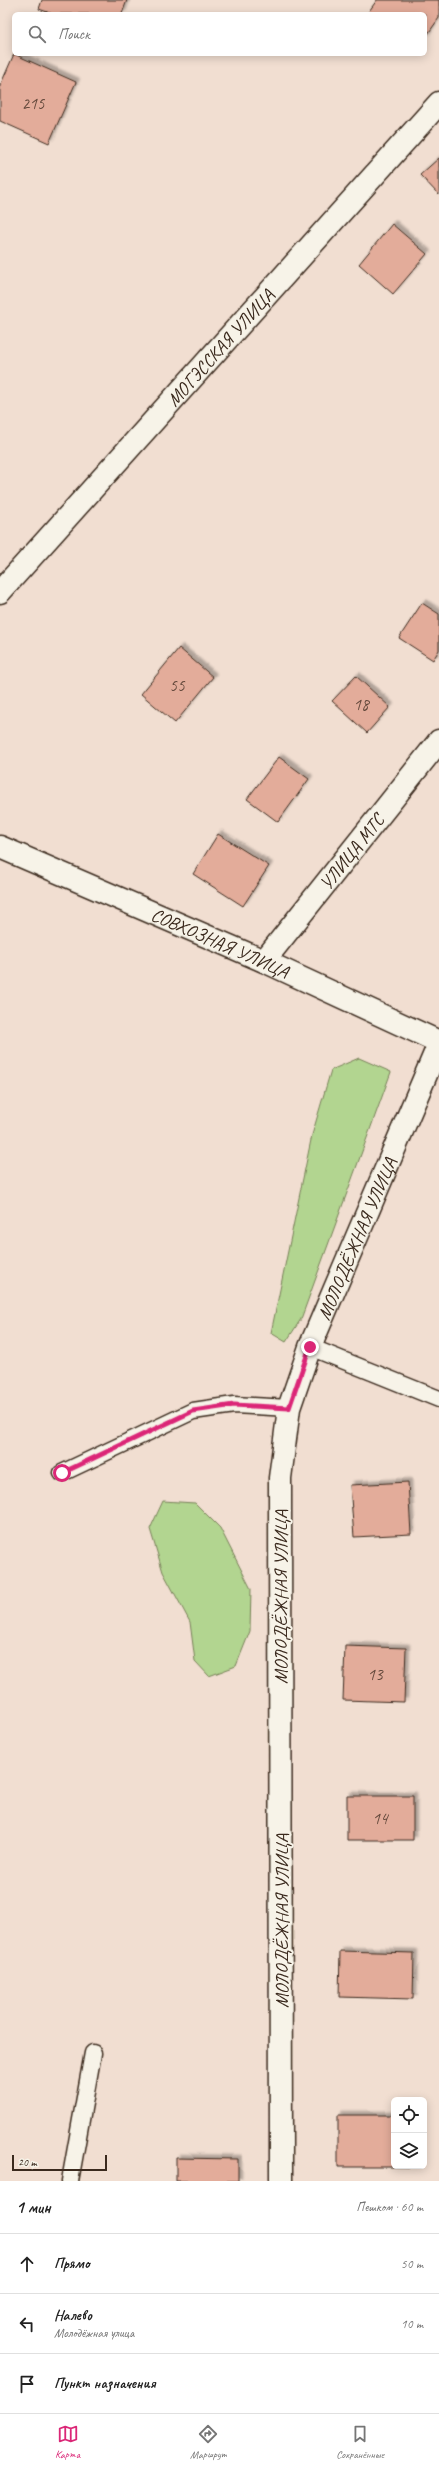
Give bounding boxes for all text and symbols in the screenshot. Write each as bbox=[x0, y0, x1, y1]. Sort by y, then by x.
search box bbox=[12, 12, 427, 56]
icon: search bbox=[26, 23, 48, 45]
text: Поиск bbox=[58, 25, 90, 44]
house number: 215 bbox=[22, 93, 46, 114]
street label: МОГЭССКАЯ УЛИЦА bbox=[162, 284, 280, 412]
house number: 55 bbox=[169, 675, 186, 696]
house number: 18 bbox=[353, 694, 371, 715]
street label: УЛИЦА МТС bbox=[314, 807, 391, 895]
street label: СОВХОЗНАЯ УЛИЦА bbox=[147, 903, 294, 984]
street label: МОЛОДЁЖНАЯ УЛИЦА bbox=[312, 1154, 402, 1324]
route end bbox=[301, 1338, 319, 1356]
route start bbox=[53, 1464, 71, 1482]
street label: МОЛОДЁЖНАЯ УЛИЦА bbox=[269, 1510, 293, 1684]
house number: 13 bbox=[367, 1664, 384, 1685]
house number: 14 bbox=[372, 1808, 390, 1829]
street label: МОЛОДЁЖНАЯ УЛИЦА bbox=[270, 1834, 294, 2008]
map controls bbox=[391, 2097, 427, 2169]
button: locate bbox=[391, 2097, 427, 2133]
button: layers bbox=[391, 2133, 427, 2169]
scale bar bbox=[12, 2153, 107, 2172]
text: 20 m bbox=[18, 2155, 37, 2169]
text: 1 мин bbox=[16, 2197, 51, 2218]
text: Пешком · 60 m bbox=[356, 2199, 423, 2215]
icon: ahead bbox=[16, 2253, 38, 2275]
text: Прямо bbox=[54, 2254, 90, 2273]
text: 50 m bbox=[401, 2256, 423, 2272]
text: Налево bbox=[54, 2306, 92, 2325]
icon: left bbox=[16, 2313, 38, 2335]
text: 10 m bbox=[401, 2316, 423, 2332]
text: Молодёжная улица bbox=[54, 2325, 134, 2341]
icon: arrive bbox=[16, 2373, 38, 2395]
text: Пункт назначения bbox=[54, 2374, 156, 2393]
tab: Карта bbox=[55, 2423, 80, 2461]
tab: Маршрут bbox=[190, 2423, 226, 2461]
tab: Сохранённые bbox=[336, 2423, 384, 2461]

